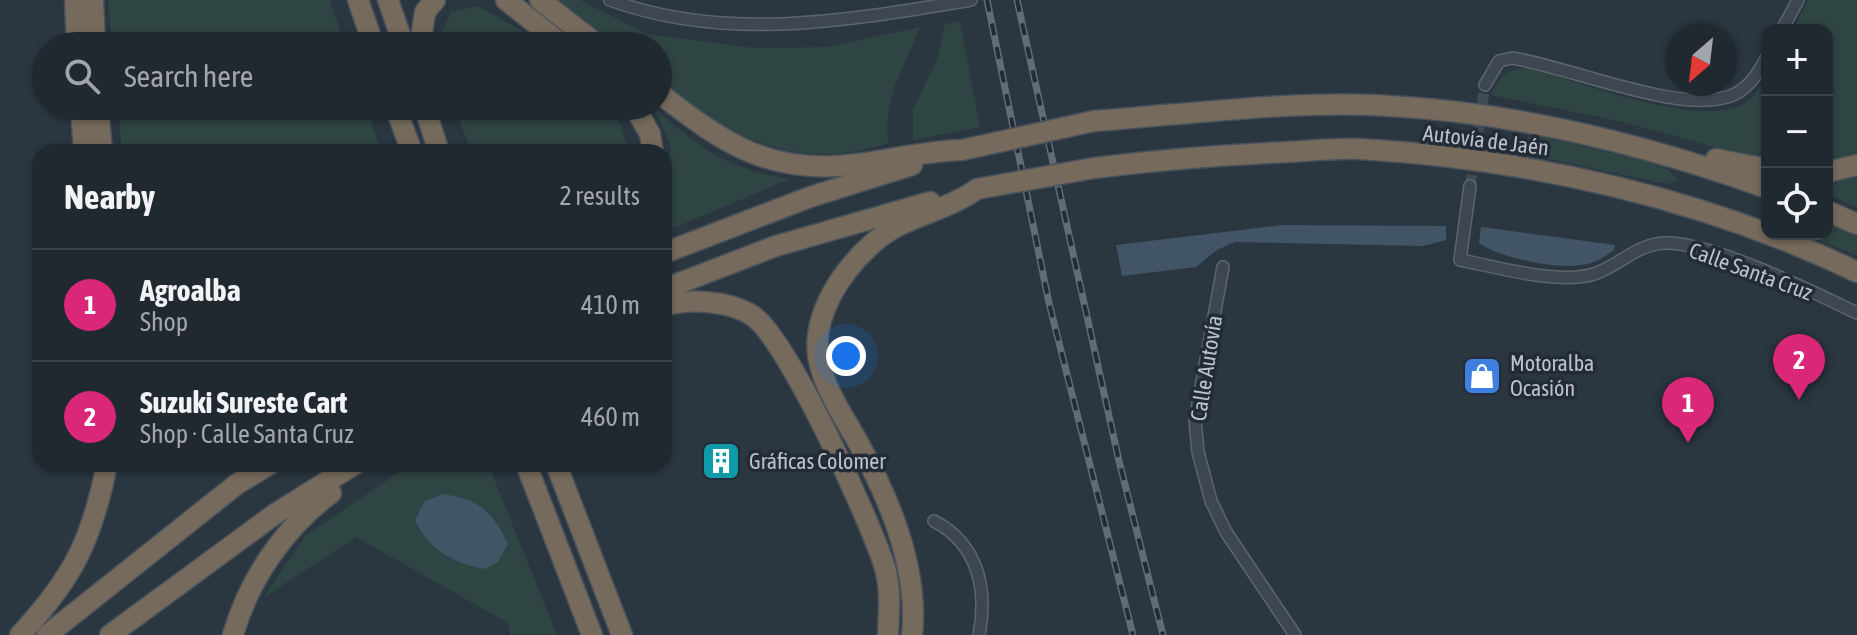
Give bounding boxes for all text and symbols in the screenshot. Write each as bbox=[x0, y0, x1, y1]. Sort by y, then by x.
north arrow bbox=[1665, 24, 1737, 96]
map controls bbox=[1761, 24, 1833, 240]
button: + bbox=[1761, 24, 1833, 96]
search box bbox=[32, 32, 672, 120]
icon: search bbox=[60, 54, 104, 98]
text: Search here bbox=[124, 59, 253, 93]
button: − bbox=[1761, 96, 1833, 168]
street label: Autovía de Jaén bbox=[1422, 119, 1550, 161]
button: locate bbox=[1761, 168, 1833, 240]
text: Nearby bbox=[64, 177, 155, 216]
text: 2 results bbox=[559, 181, 640, 211]
street label: Calle Santa Cruz bbox=[1686, 237, 1816, 305]
text: Agroalba bbox=[140, 273, 241, 307]
text: 1 bbox=[84, 290, 96, 320]
text: 410 m bbox=[581, 290, 640, 320]
text: Shop bbox=[140, 307, 188, 337]
street label: Calle Autovía bbox=[1185, 313, 1227, 423]
pin: 2 bbox=[1773, 334, 1825, 400]
your location bbox=[826, 336, 866, 376]
place label: Motoralba Ocasión bbox=[1510, 350, 1594, 401]
shop icon: Motoralba Ocasión bbox=[1461, 355, 1503, 397]
pin: 1 bbox=[1662, 377, 1714, 443]
text: Suzuki Sureste Cart bbox=[140, 385, 347, 419]
text: 2 bbox=[84, 402, 96, 432]
text: 460 m bbox=[581, 402, 640, 432]
text: Shop · Calle Santa Cruz bbox=[140, 419, 354, 449]
building icon: Gráficas Colomer bbox=[700, 440, 742, 482]
place label: Gráficas Colomer bbox=[749, 448, 886, 474]

